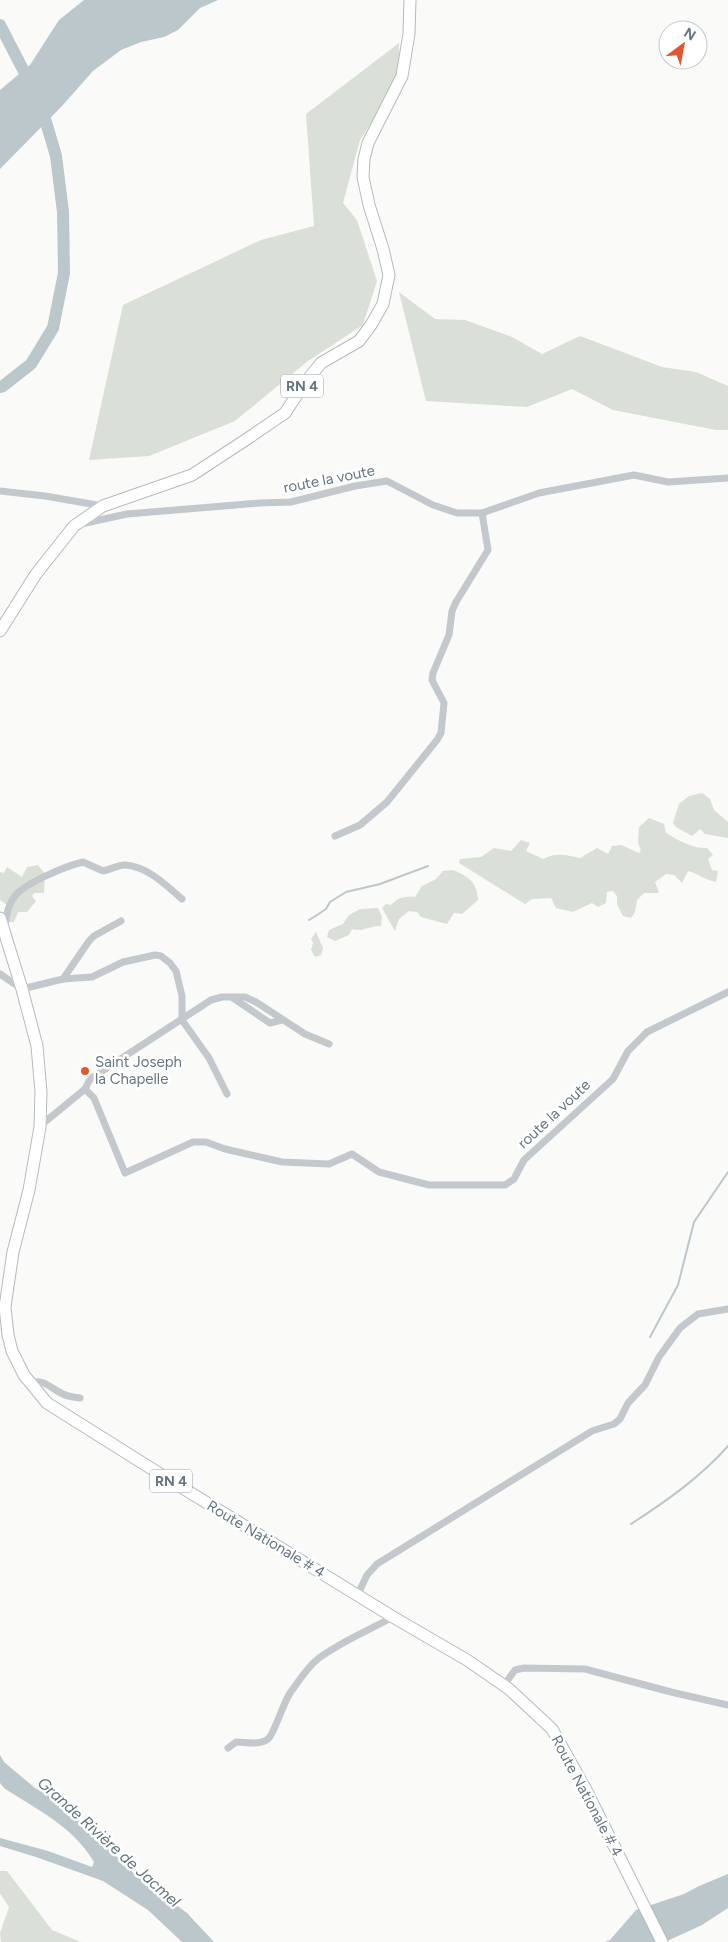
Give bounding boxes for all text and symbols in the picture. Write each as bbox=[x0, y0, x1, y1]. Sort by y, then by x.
north arrow bbox=[658, 20, 708, 70]
text: N bbox=[681, 24, 699, 44]
road number: RN 4 bbox=[281, 374, 323, 398]
street label: route la voute bbox=[282, 461, 376, 497]
place label: Saint Joseph la Chapelle bbox=[95, 1053, 182, 1088]
marker: Saint Joseph la Chapelle bbox=[79, 1065, 91, 1077]
street label: route la voute bbox=[514, 1076, 594, 1152]
road number: RN 4 bbox=[150, 1470, 192, 1492]
street label: Route Nationale # 4 bbox=[204, 1497, 328, 1581]
street label: Route Nationale # 4 bbox=[547, 1732, 627, 1860]
water label: Grande Rivière de Jacmel bbox=[34, 1773, 184, 1911]

